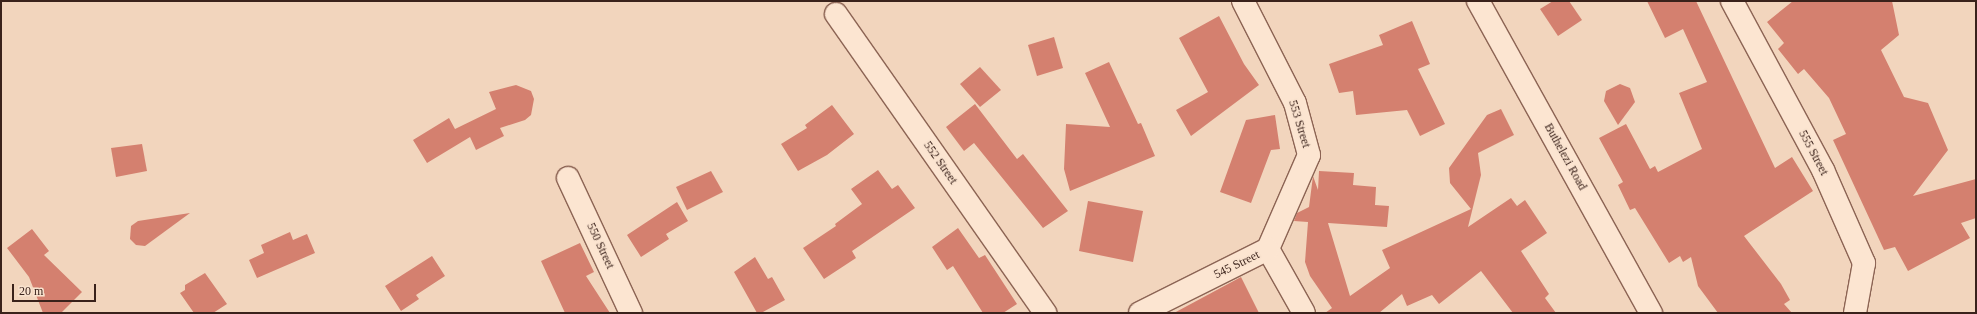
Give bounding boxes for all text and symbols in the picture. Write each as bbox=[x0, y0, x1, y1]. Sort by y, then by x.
street label: 553 Street bbox=[1285, 98, 1313, 150]
street label: Buthelezi Road bbox=[1541, 121, 1589, 193]
street label: 555 Street bbox=[1795, 128, 1831, 178]
street label: 552 Street bbox=[920, 139, 960, 187]
street label: 550 Street bbox=[583, 221, 617, 271]
street label: 545 Street bbox=[1212, 248, 1262, 282]
scale bar bbox=[14, 276, 98, 302]
text: 20 m bbox=[19, 284, 43, 298]

